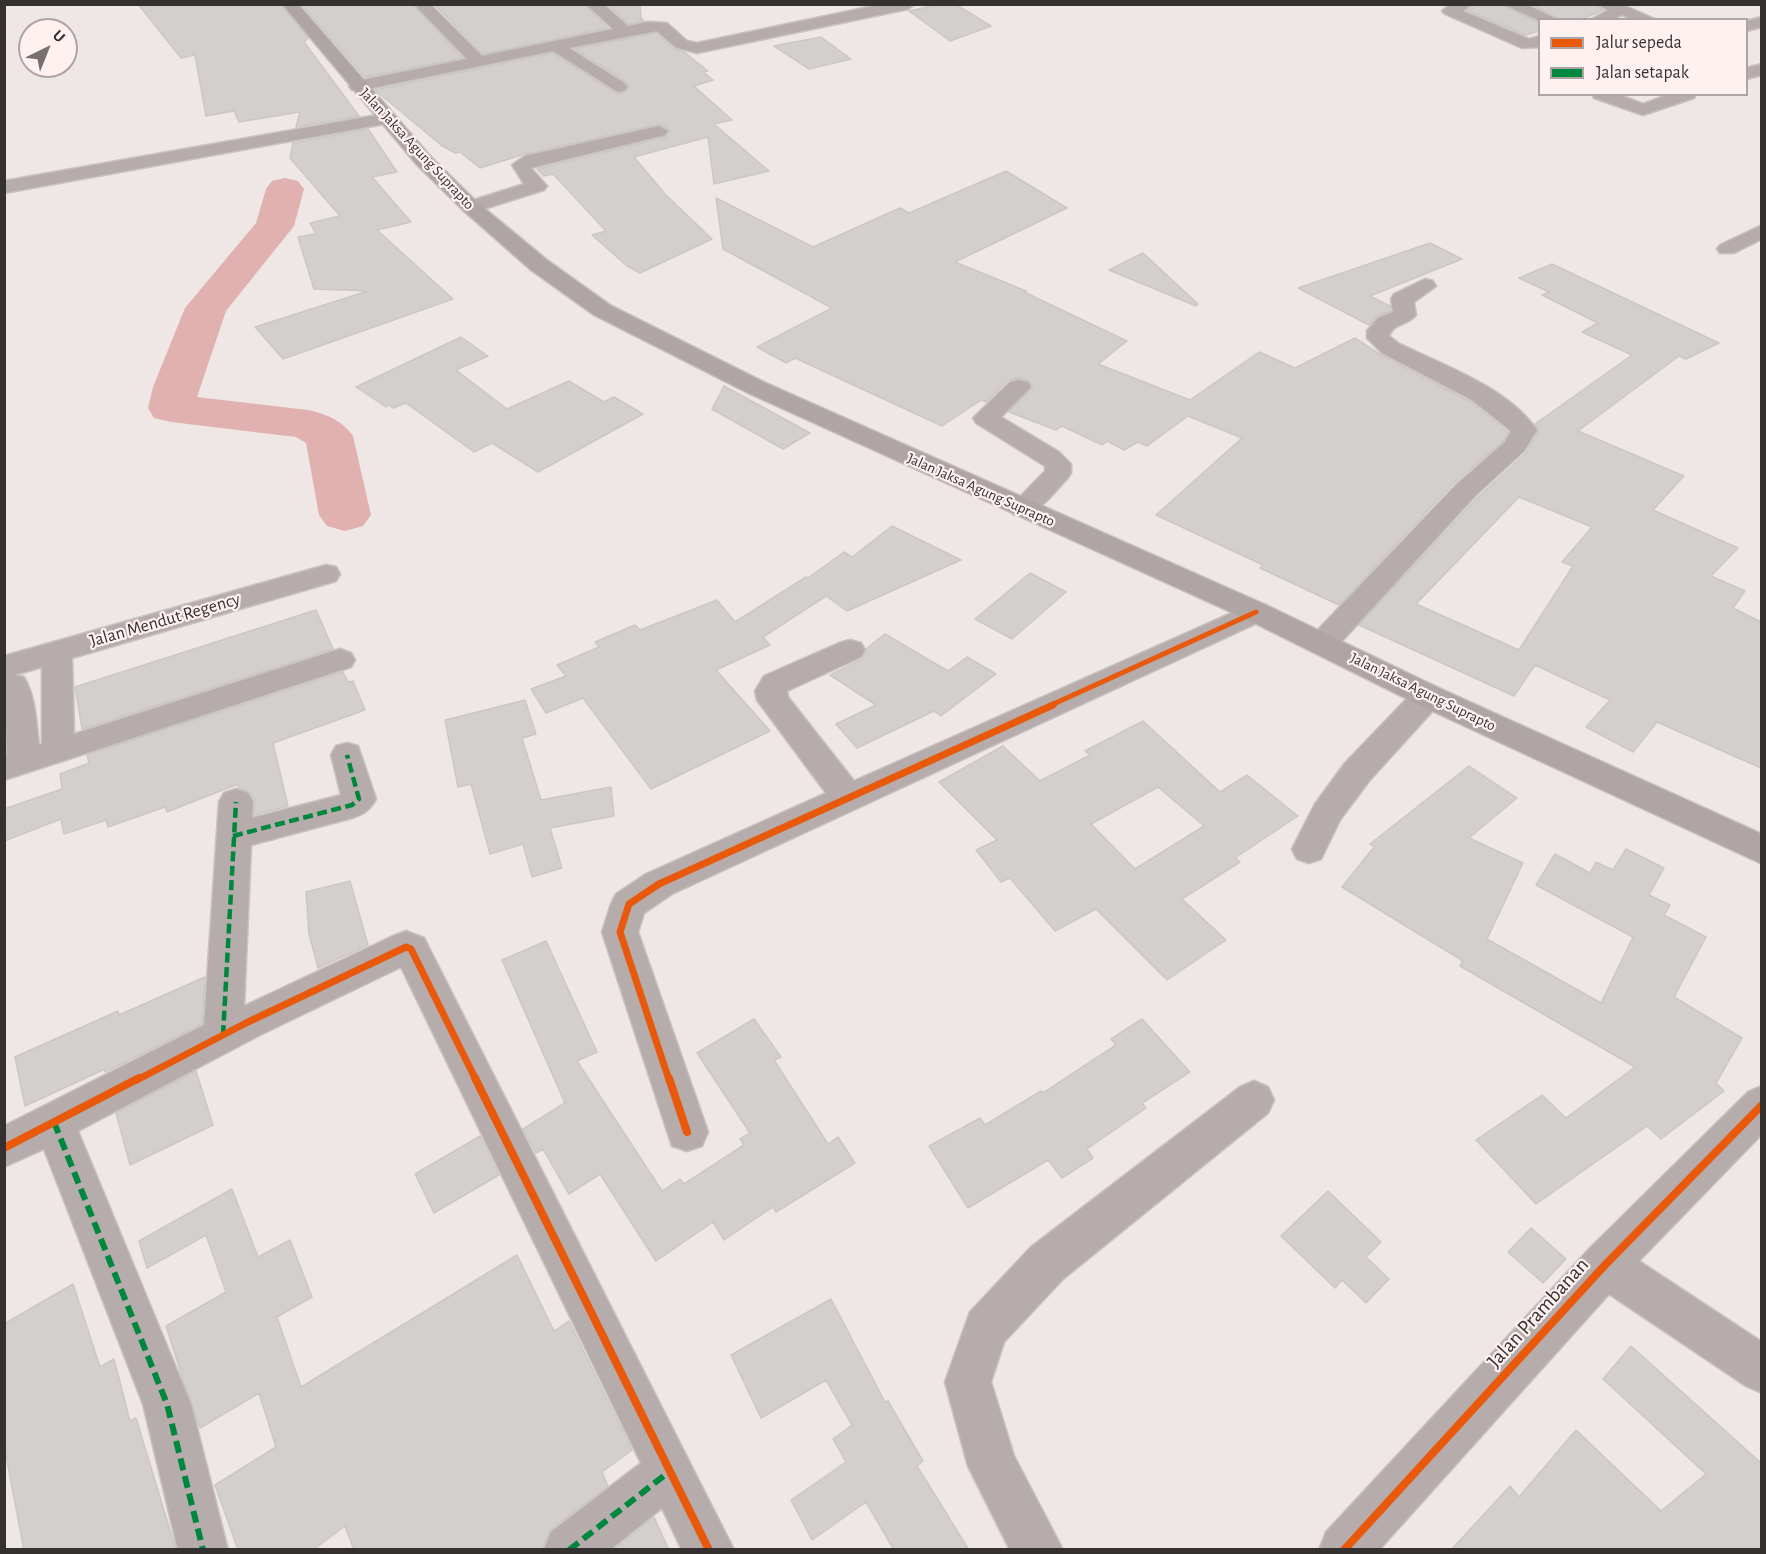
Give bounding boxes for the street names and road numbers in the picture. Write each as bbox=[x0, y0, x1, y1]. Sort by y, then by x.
street label: Jalan Jaksa Agung Suprapto bbox=[356, 85, 478, 213]
street label: Jalan Jaksa Agung Suprapto bbox=[905, 449, 1057, 531]
street label: Jalan Mendut Regency bbox=[87, 588, 243, 652]
street label: Jalan Jaksa Agung Suprapto bbox=[1347, 649, 1499, 735]
street label: Jalan Prambanan bbox=[1482, 1253, 1594, 1373]

